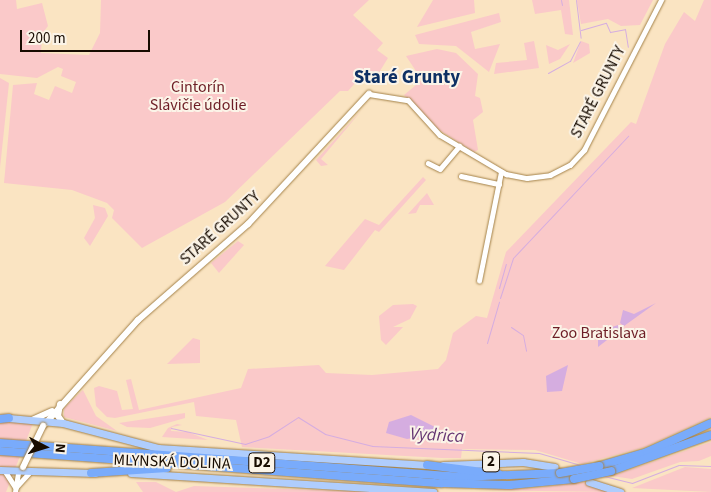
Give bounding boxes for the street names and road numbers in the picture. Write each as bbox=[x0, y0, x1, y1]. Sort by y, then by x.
street label: STARÉ GRUNTY bbox=[566, 43, 630, 141]
street label: STARÉ GRUNTY bbox=[176, 187, 264, 269]
street label: MLYNSKÁ DOLINA bbox=[113, 450, 231, 474]
road number: D2 bbox=[248, 450, 276, 476]
road number: 2 bbox=[481, 450, 501, 474]

